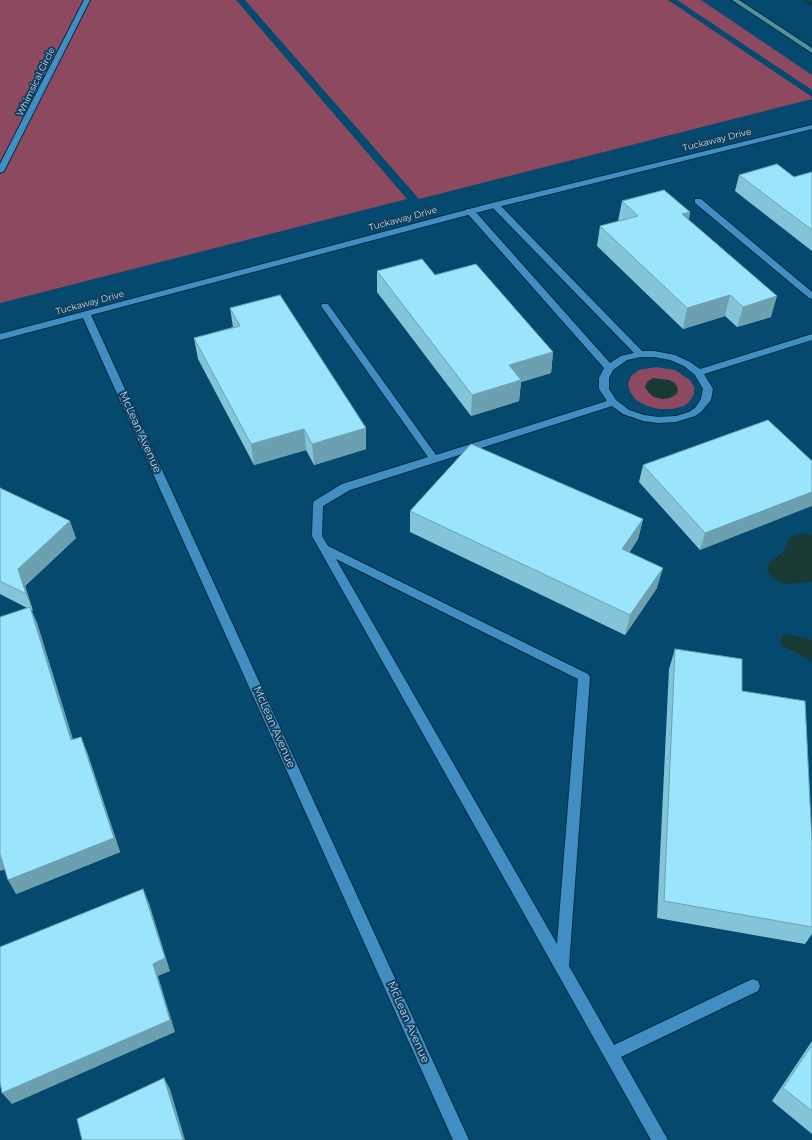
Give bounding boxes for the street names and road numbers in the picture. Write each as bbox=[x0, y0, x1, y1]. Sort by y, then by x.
street label: Whimsical Circle bbox=[15, 46, 57, 118]
street label: Tuckaway Drive bbox=[682, 126, 752, 154]
street label: Tuckaway Drive bbox=[368, 205, 438, 233]
street label: Tuckaway Drive bbox=[55, 289, 125, 317]
street label: McLean Avenue bbox=[116, 389, 164, 475]
street label: McLean Avenue bbox=[250, 684, 298, 770]
street label: McLean Avenue bbox=[384, 979, 432, 1065]

